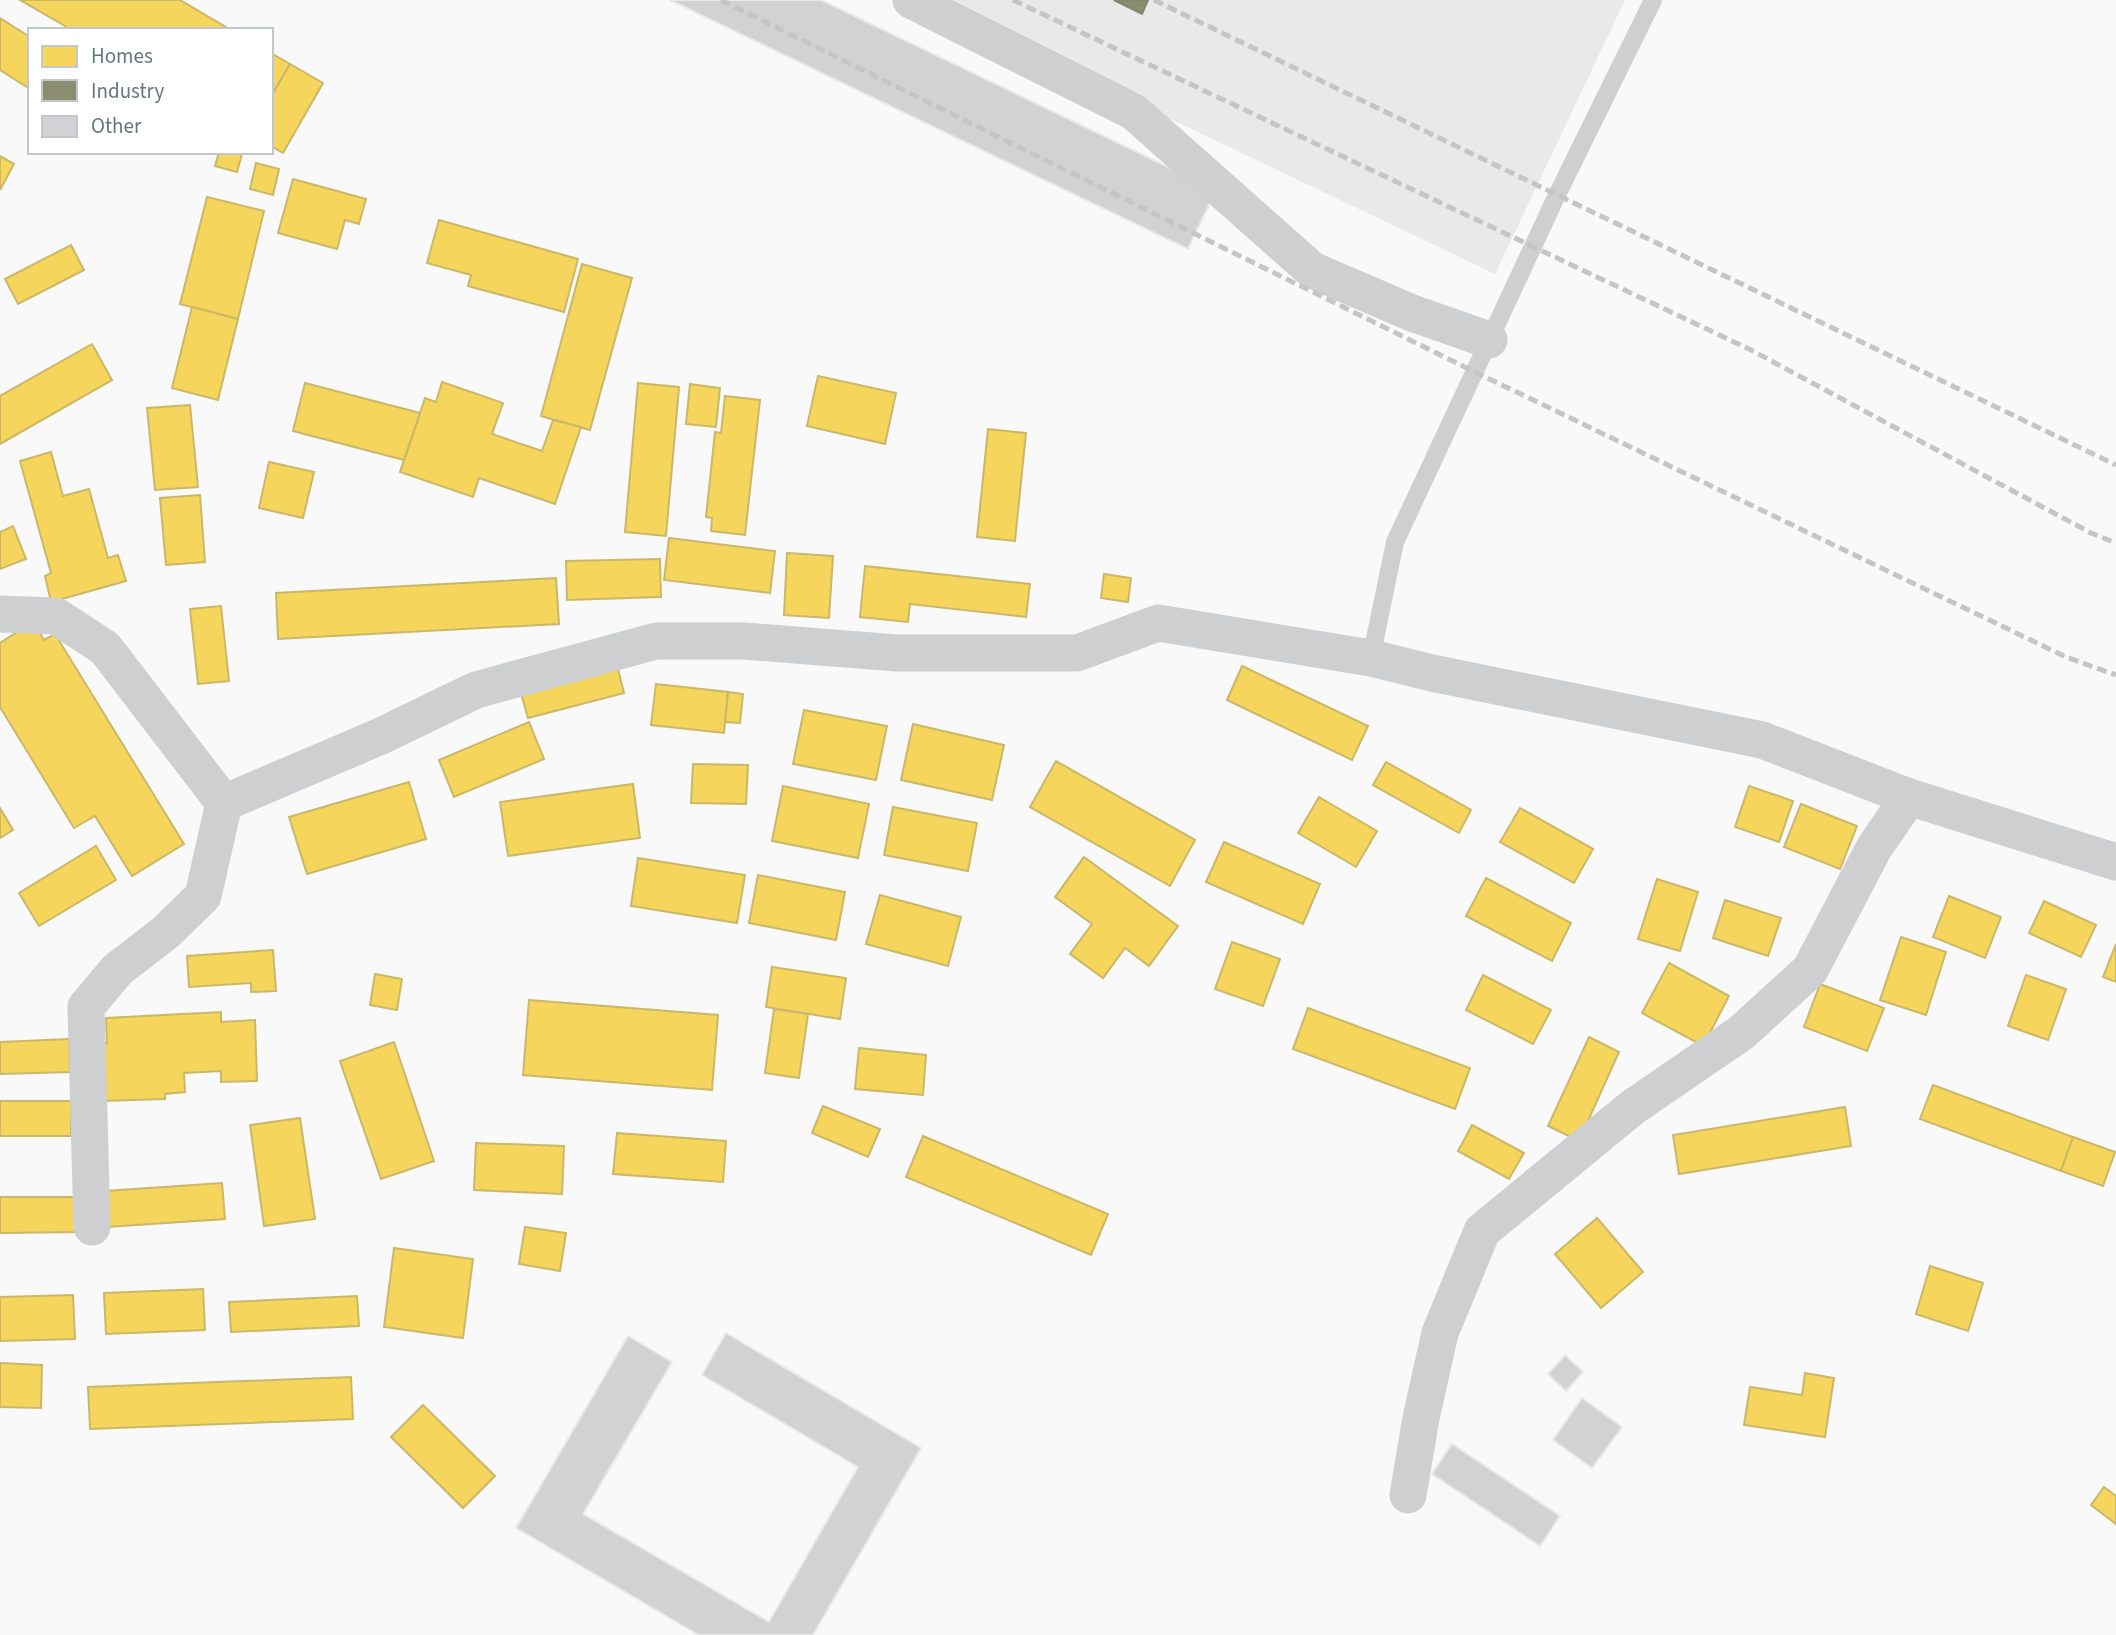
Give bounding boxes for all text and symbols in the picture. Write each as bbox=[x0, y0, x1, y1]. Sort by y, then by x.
legend bbox=[28, 28, 273, 154]
text: Homes bbox=[91, 41, 153, 71]
text: Industry bbox=[91, 76, 164, 106]
text: Other bbox=[91, 111, 142, 141]

